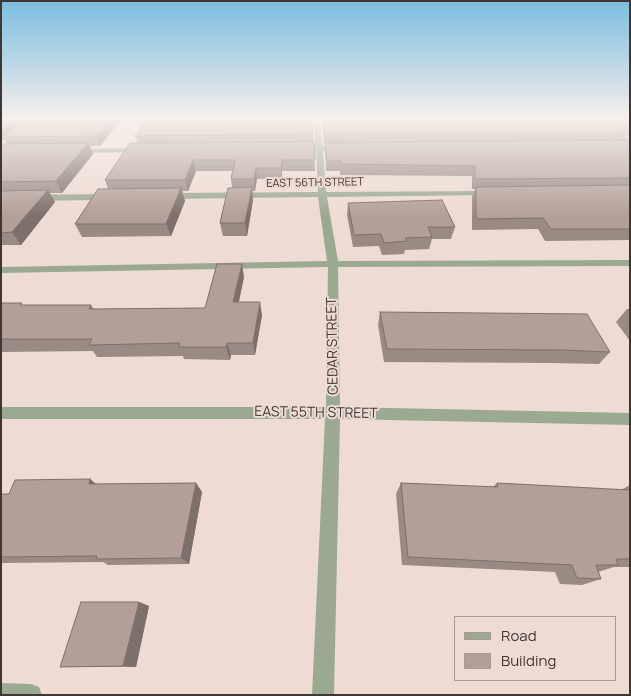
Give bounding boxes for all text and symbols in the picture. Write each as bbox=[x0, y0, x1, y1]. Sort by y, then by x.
street label: EAST 56TH STREET bbox=[266, 176, 364, 190]
street label: CEDAR STREET bbox=[324, 297, 342, 395]
street label: EAST 55TH STREET bbox=[254, 404, 378, 422]
legend bbox=[454, 616, 616, 681]
text: Road bbox=[501, 625, 537, 646]
text: Building bbox=[501, 650, 556, 671]

